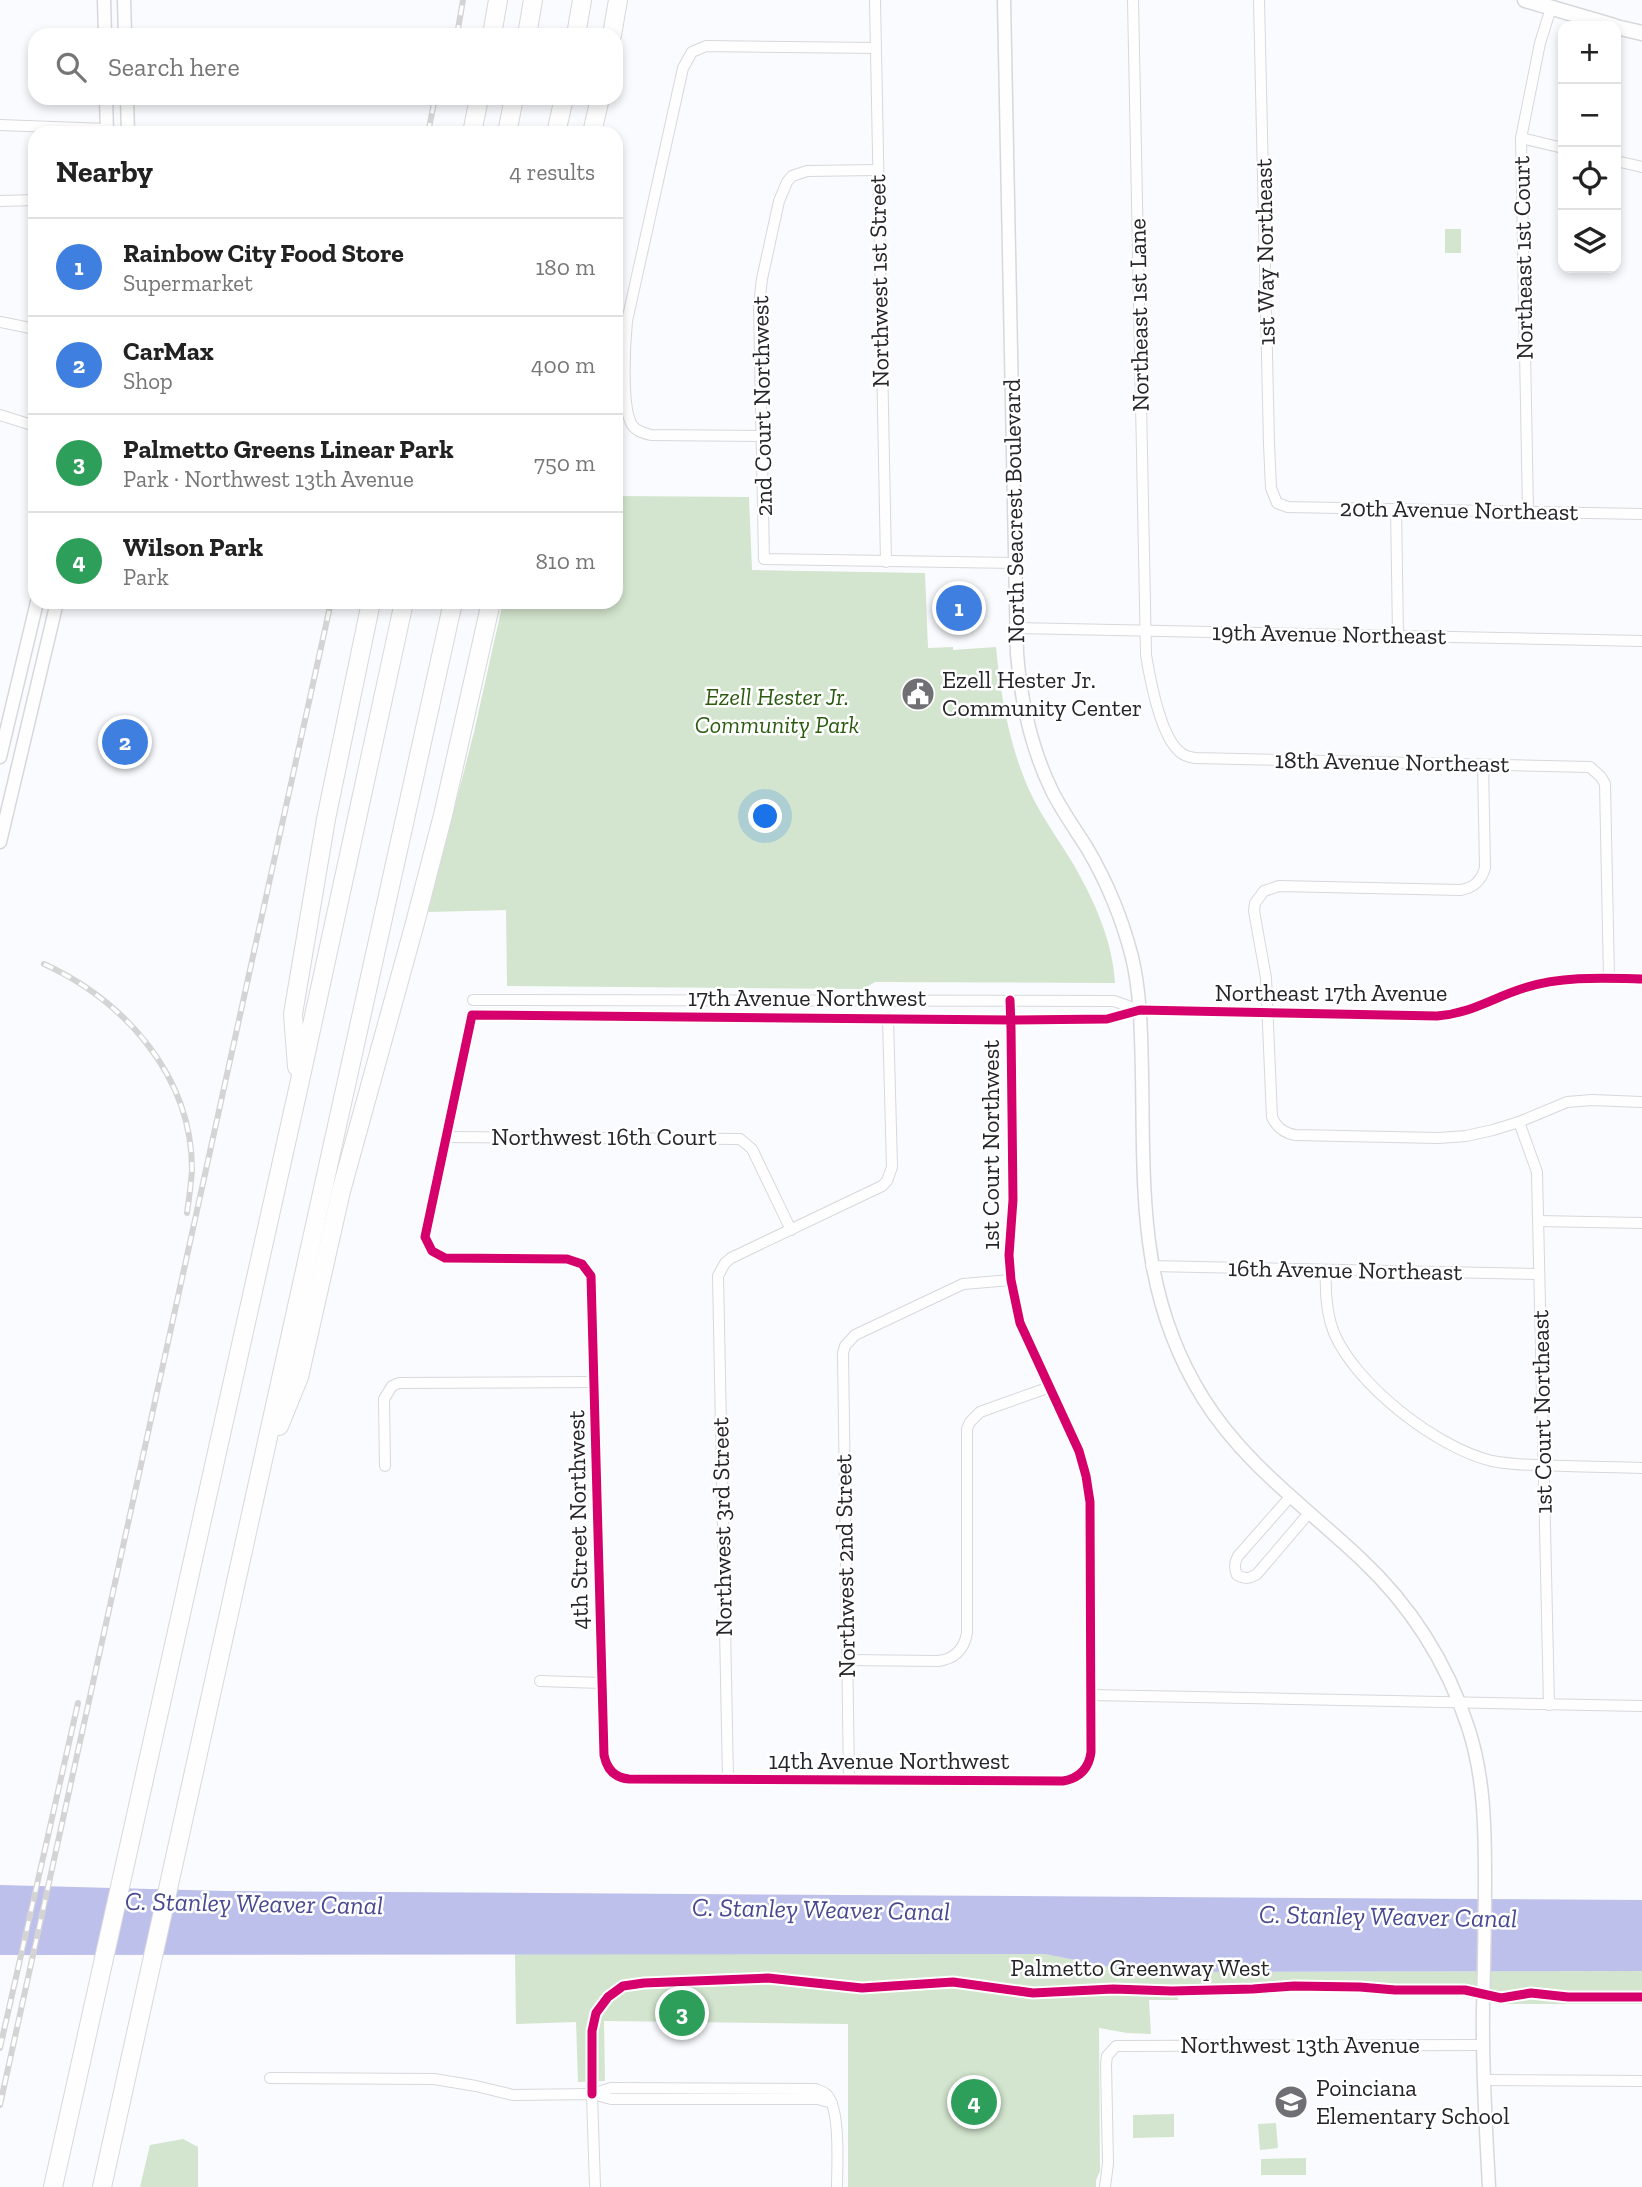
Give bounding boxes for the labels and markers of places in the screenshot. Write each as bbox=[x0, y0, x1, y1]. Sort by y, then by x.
pin: 1 bbox=[936, 582, 982, 634]
place label: Ezell Hester Jr. Community Center bbox=[942, 665, 1142, 722]
public building icon: Ezell Hester Jr. Community Center bbox=[899, 675, 937, 713]
pin: 2 bbox=[102, 716, 148, 768]
pin: 3 bbox=[659, 1987, 705, 2039]
place label: Poinciana Elementary School bbox=[1316, 2073, 1510, 2130]
pin: 4 bbox=[951, 2076, 997, 2128]
school or university icon: Poinciana Elementary School bbox=[1272, 2083, 1310, 2121]

